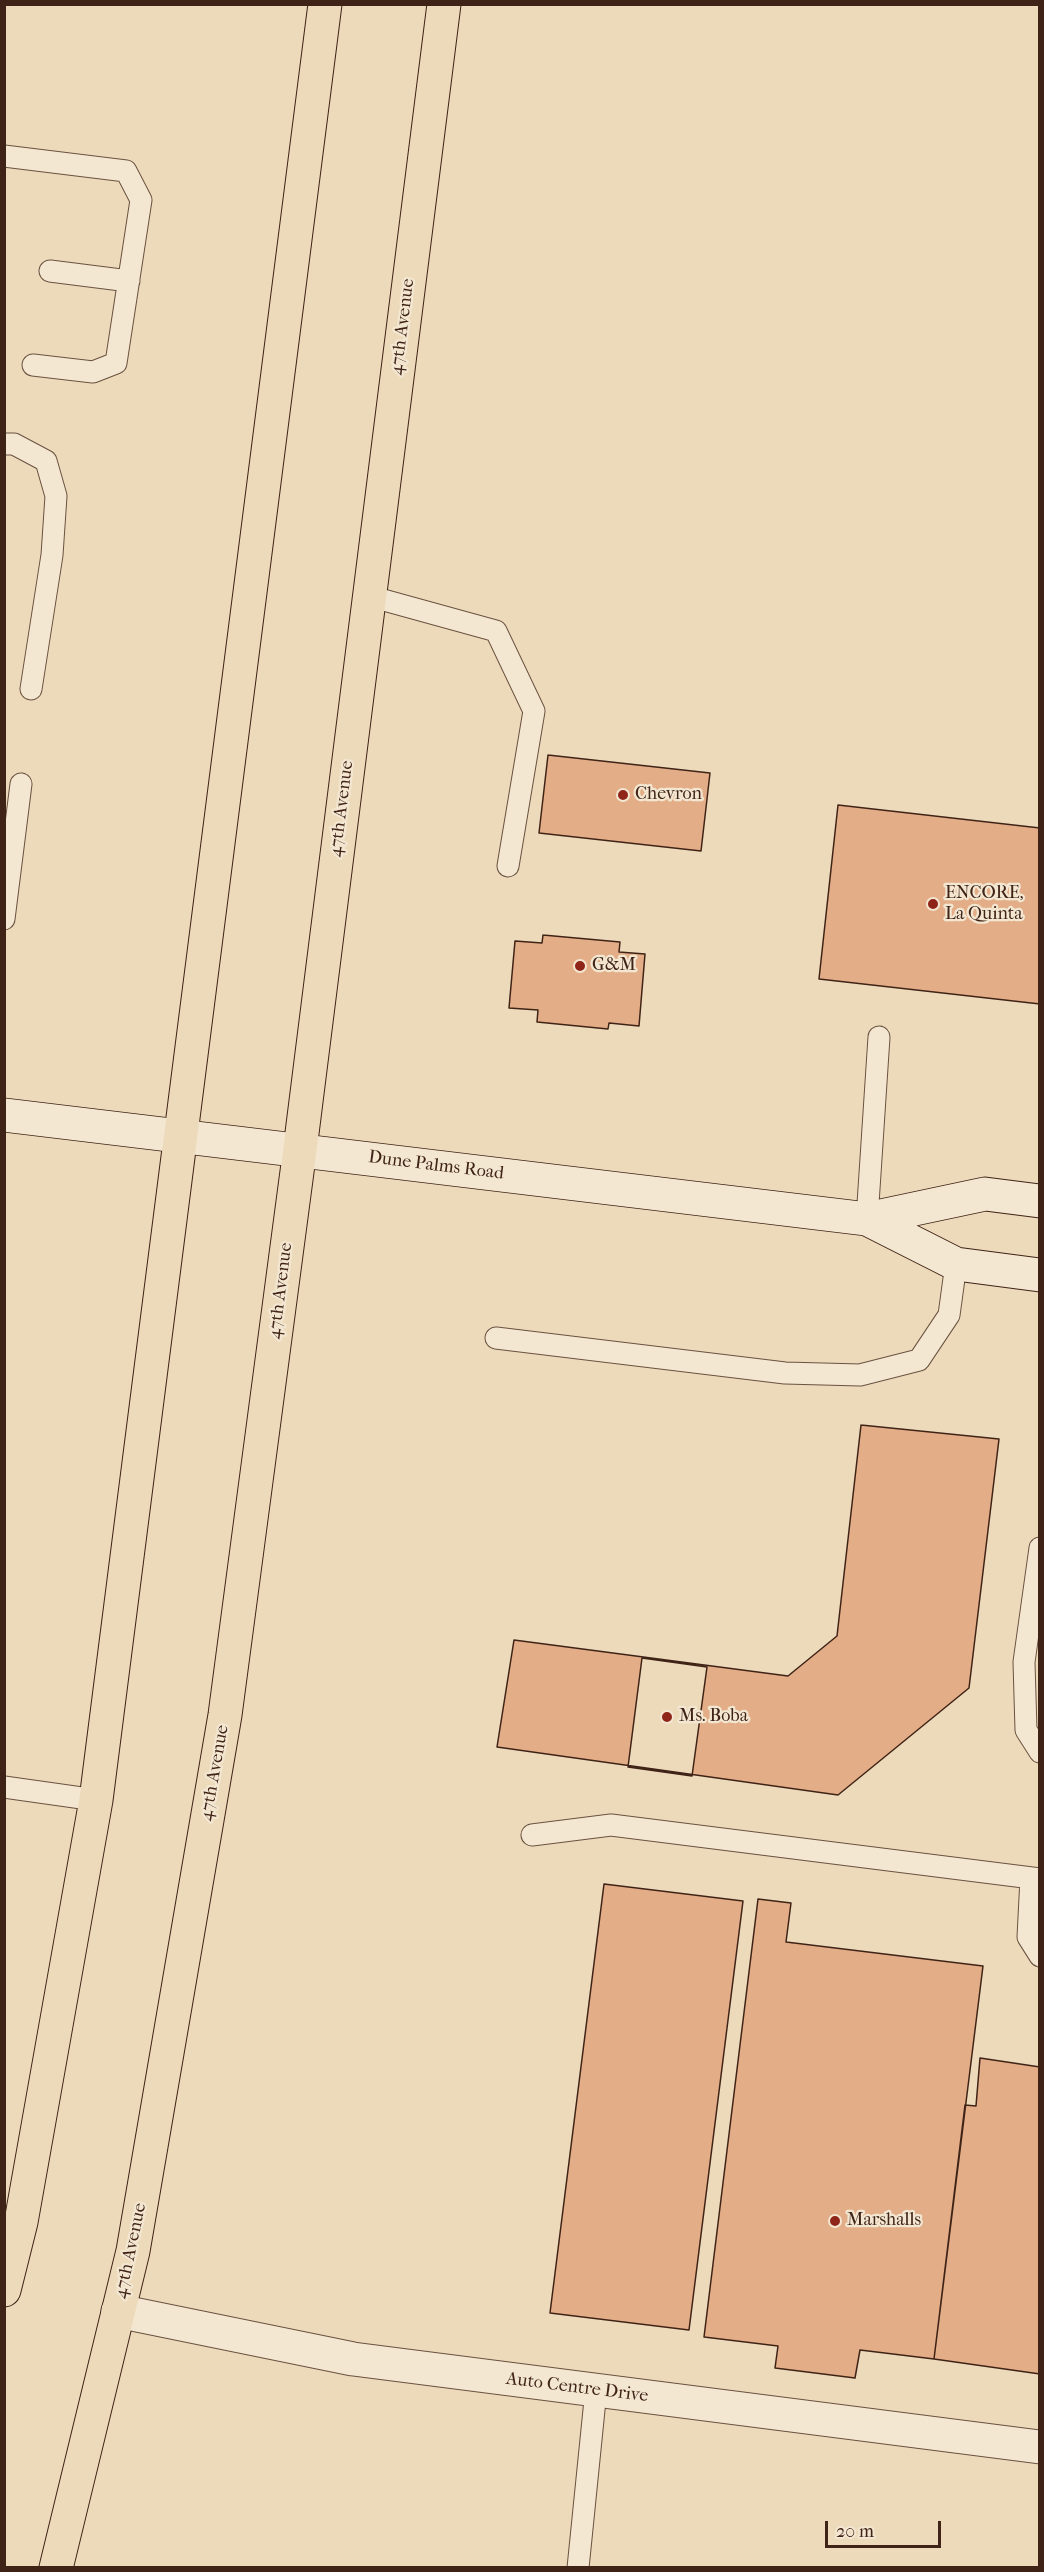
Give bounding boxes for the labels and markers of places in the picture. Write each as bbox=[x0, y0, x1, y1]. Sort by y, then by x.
place label: Chevron bbox=[635, 784, 702, 806]
marker: Chevron bbox=[616, 788, 630, 802]
place label: ENCORE, La Quinta bbox=[945, 883, 1023, 926]
marker: ENCORE, La Quinta bbox=[926, 897, 940, 911]
place label: G&M bbox=[592, 955, 636, 977]
marker: G&M bbox=[573, 959, 587, 973]
place label: Ms. Boba bbox=[679, 1706, 748, 1728]
marker: Ms. Boba bbox=[660, 1710, 674, 1724]
place label: Marshalls bbox=[847, 2210, 921, 2232]
marker: Marshalls bbox=[828, 2214, 842, 2228]

